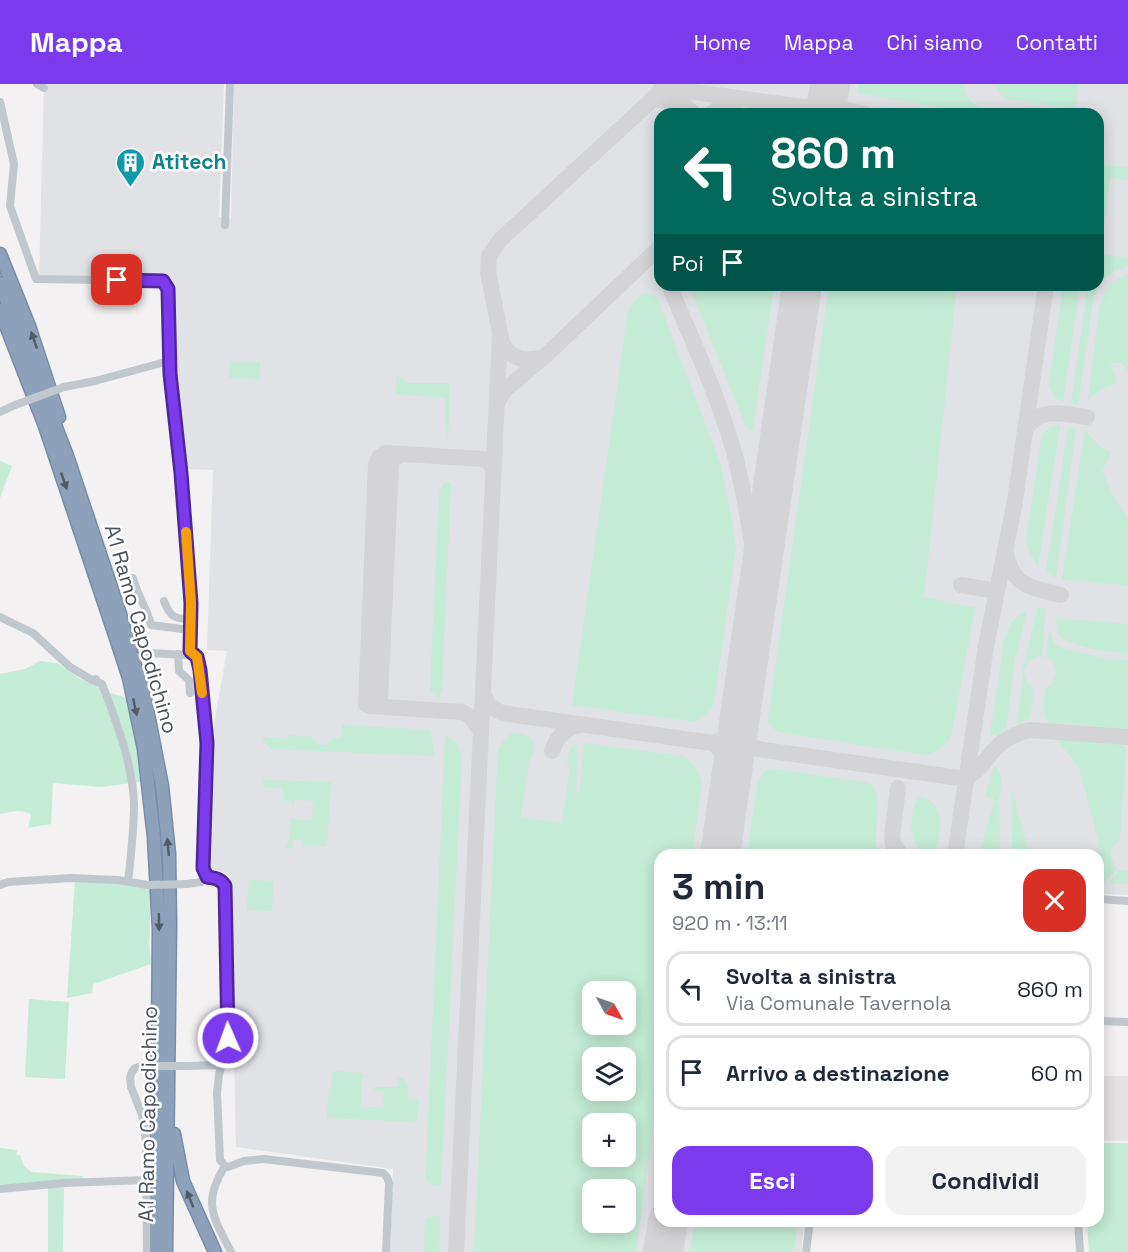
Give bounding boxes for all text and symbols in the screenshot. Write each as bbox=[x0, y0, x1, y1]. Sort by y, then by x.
text: Mappa bbox=[30, 24, 123, 60]
text: Home bbox=[694, 29, 751, 56]
text: Mappa bbox=[784, 29, 853, 56]
text: Chi siamo bbox=[886, 29, 983, 56]
text: Contatti bbox=[1016, 29, 1098, 56]
text: 860 m bbox=[771, 127, 896, 180]
icon: left bbox=[672, 132, 750, 210]
building icon: Atitech bbox=[115, 146, 147, 188]
place label: Atitech bbox=[152, 148, 227, 175]
text: Svolta a sinistra bbox=[771, 179, 978, 214]
icon: arrive bbox=[716, 246, 749, 279]
text: Poi bbox=[672, 249, 704, 277]
pin bbox=[91, 254, 142, 305]
icon: arrive bbox=[100, 263, 133, 296]
one-way arrow bbox=[29, 331, 38, 349]
one-way arrow bbox=[60, 472, 70, 490]
street label: A1 Ramo Capodichino bbox=[99, 521, 184, 737]
one-way arrow bbox=[131, 698, 140, 717]
one-way arrow bbox=[163, 837, 173, 856]
text: 3 min bbox=[672, 864, 766, 910]
button: close bbox=[1023, 869, 1086, 932]
text: 920 m · 13:11 bbox=[672, 910, 788, 936]
one-way arrow bbox=[154, 912, 164, 931]
text: Svolta a sinistra bbox=[726, 962, 896, 990]
icon: left bbox=[675, 972, 708, 1005]
text: 860 m bbox=[1017, 975, 1083, 1003]
north arrow bbox=[582, 981, 636, 1035]
map controls bbox=[582, 981, 636, 1233]
text: Via Comunale Tavernola bbox=[726, 990, 951, 1016]
street label: A1 Ramo Capodichino bbox=[132, 1006, 163, 1222]
position arrow bbox=[196, 1006, 260, 1070]
button: layers bbox=[582, 1047, 636, 1101]
icon: arrive bbox=[675, 1056, 708, 1089]
text: Arrivo a destinazione bbox=[726, 1059, 949, 1087]
text: 60 m bbox=[1031, 1059, 1083, 1087]
button: + bbox=[582, 1113, 636, 1167]
button: Esci bbox=[672, 1146, 873, 1215]
button: Condividi bbox=[885, 1146, 1086, 1215]
button: − bbox=[582, 1179, 636, 1233]
one-way arrow bbox=[185, 1190, 194, 1208]

